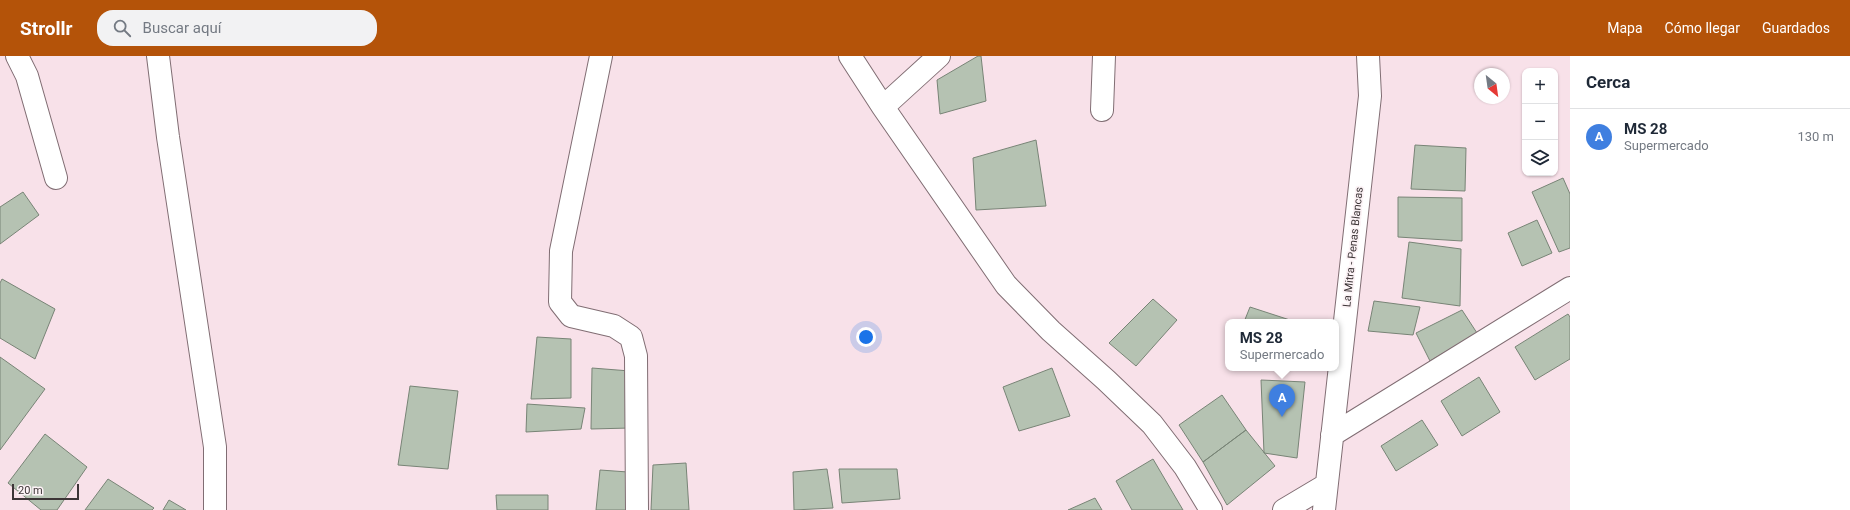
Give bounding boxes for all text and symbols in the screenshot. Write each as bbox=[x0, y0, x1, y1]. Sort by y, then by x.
search box bbox=[97, 10, 377, 46]
text: Strollr bbox=[20, 17, 73, 40]
icon: search bbox=[111, 17, 133, 39]
text: Buscar aquí bbox=[143, 19, 221, 37]
text: Mapa bbox=[1607, 20, 1643, 36]
text: Cómo llegar bbox=[1665, 20, 1740, 36]
text: Guardados bbox=[1762, 20, 1830, 36]
north arrow bbox=[1474, 68, 1510, 104]
map controls bbox=[1522, 68, 1558, 176]
button: + bbox=[1522, 68, 1558, 104]
text: Cerca bbox=[1586, 72, 1630, 92]
button: − bbox=[1522, 104, 1558, 140]
text: MS 28 bbox=[1624, 120, 1667, 138]
text: A bbox=[1595, 129, 1603, 144]
text: 130 m bbox=[1797, 129, 1834, 144]
text: Supermercado bbox=[1624, 138, 1709, 153]
button: layers bbox=[1522, 140, 1558, 176]
street label: La Mitra - Penas Blancas bbox=[1340, 186, 1366, 308]
popup bbox=[1225, 319, 1339, 371]
your location bbox=[856, 327, 876, 347]
text: MS 28 bbox=[1240, 329, 1283, 347]
text: Supermercado bbox=[1240, 347, 1324, 362]
pin: A bbox=[1269, 384, 1295, 417]
scale bar bbox=[12, 482, 79, 501]
text: 20 m bbox=[18, 484, 43, 497]

